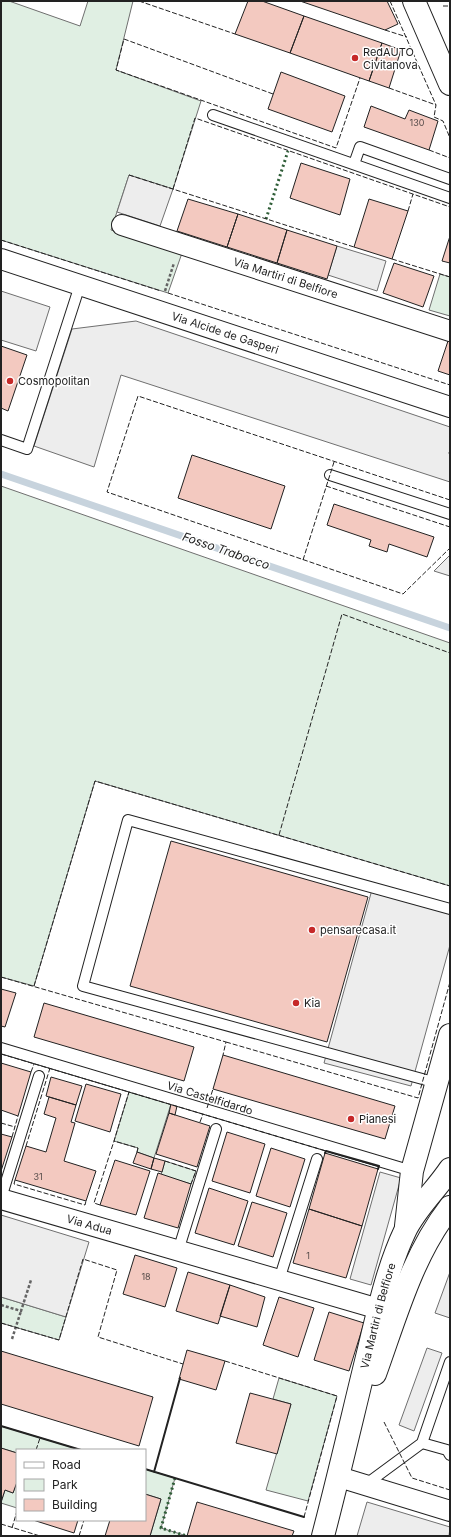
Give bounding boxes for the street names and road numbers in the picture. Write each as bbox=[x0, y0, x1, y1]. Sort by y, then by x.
street label: Via Martiri di Belfiore bbox=[232, 254, 340, 301]
street label: Via Alcide de Gasperi bbox=[170, 309, 280, 357]
street label: Via Castelfidardo bbox=[165, 1078, 255, 1118]
street label: Via Adua bbox=[65, 1211, 114, 1238]
street label: Via Martiri di Belfiore bbox=[357, 1261, 399, 1370]

